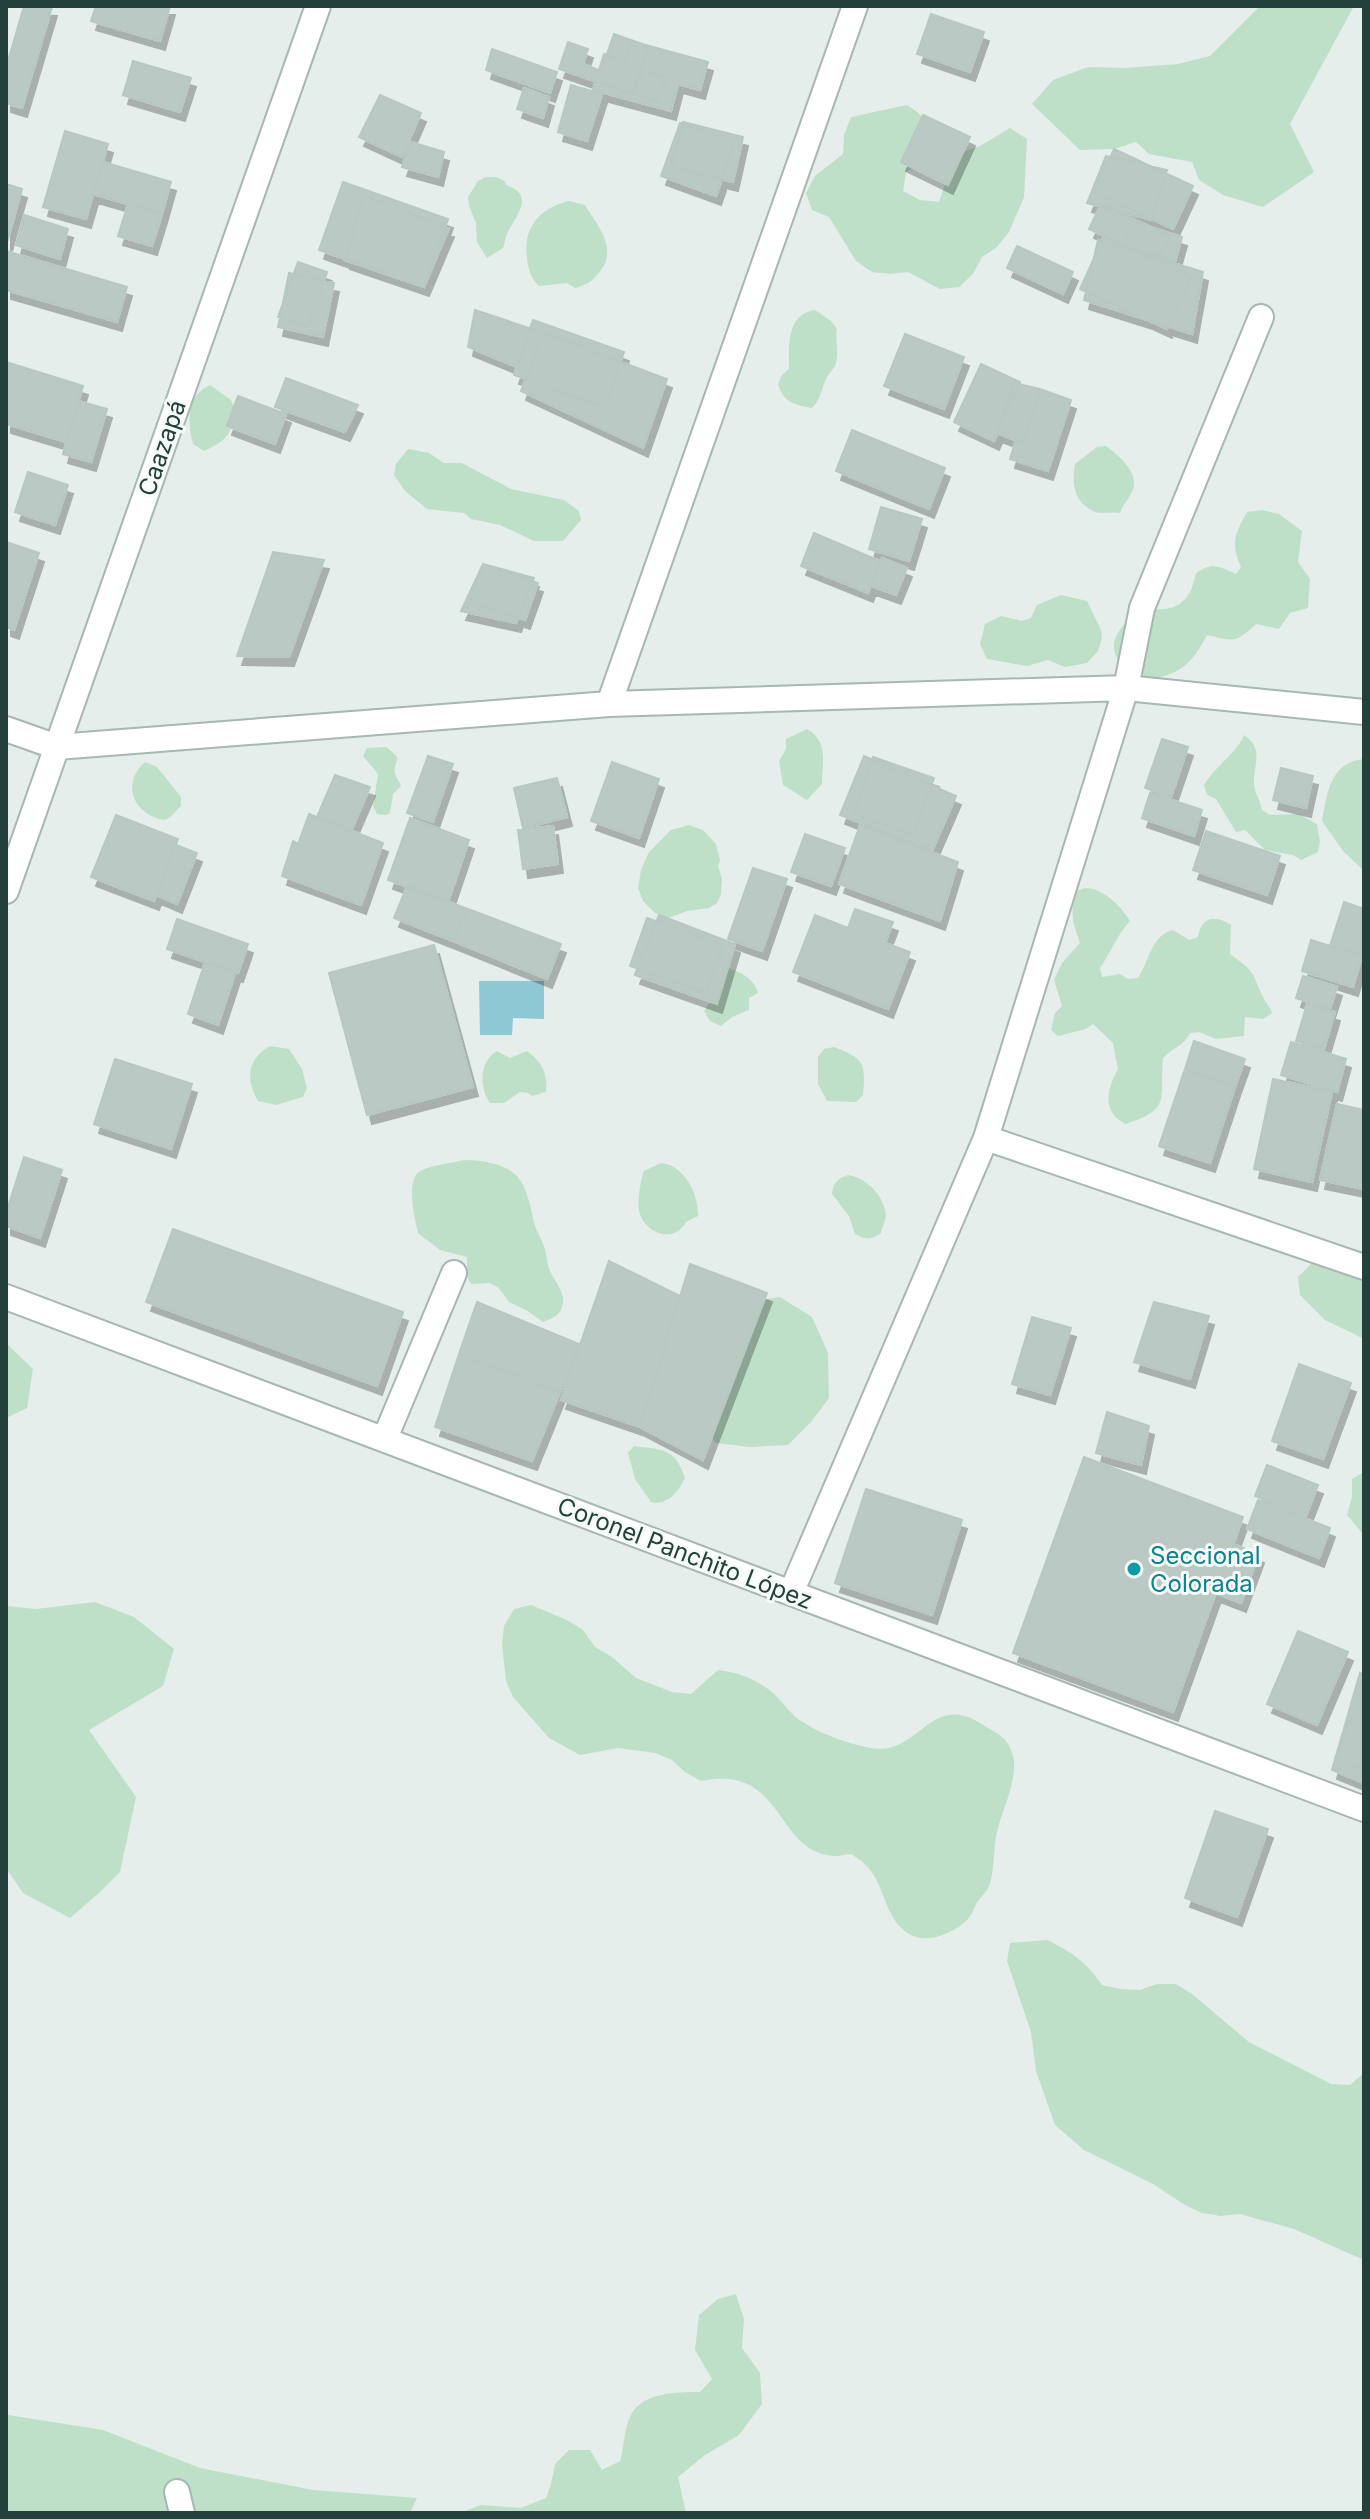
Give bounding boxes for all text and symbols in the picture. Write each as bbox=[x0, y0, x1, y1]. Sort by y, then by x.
street label: Caazapá bbox=[132, 396, 192, 500]
street label: Coronel Panchito López bbox=[553, 1491, 817, 1615]
place label: Seccional Colorada bbox=[1150, 1541, 1260, 1598]
marker: Seccional Colorada bbox=[1125, 1560, 1143, 1578]

